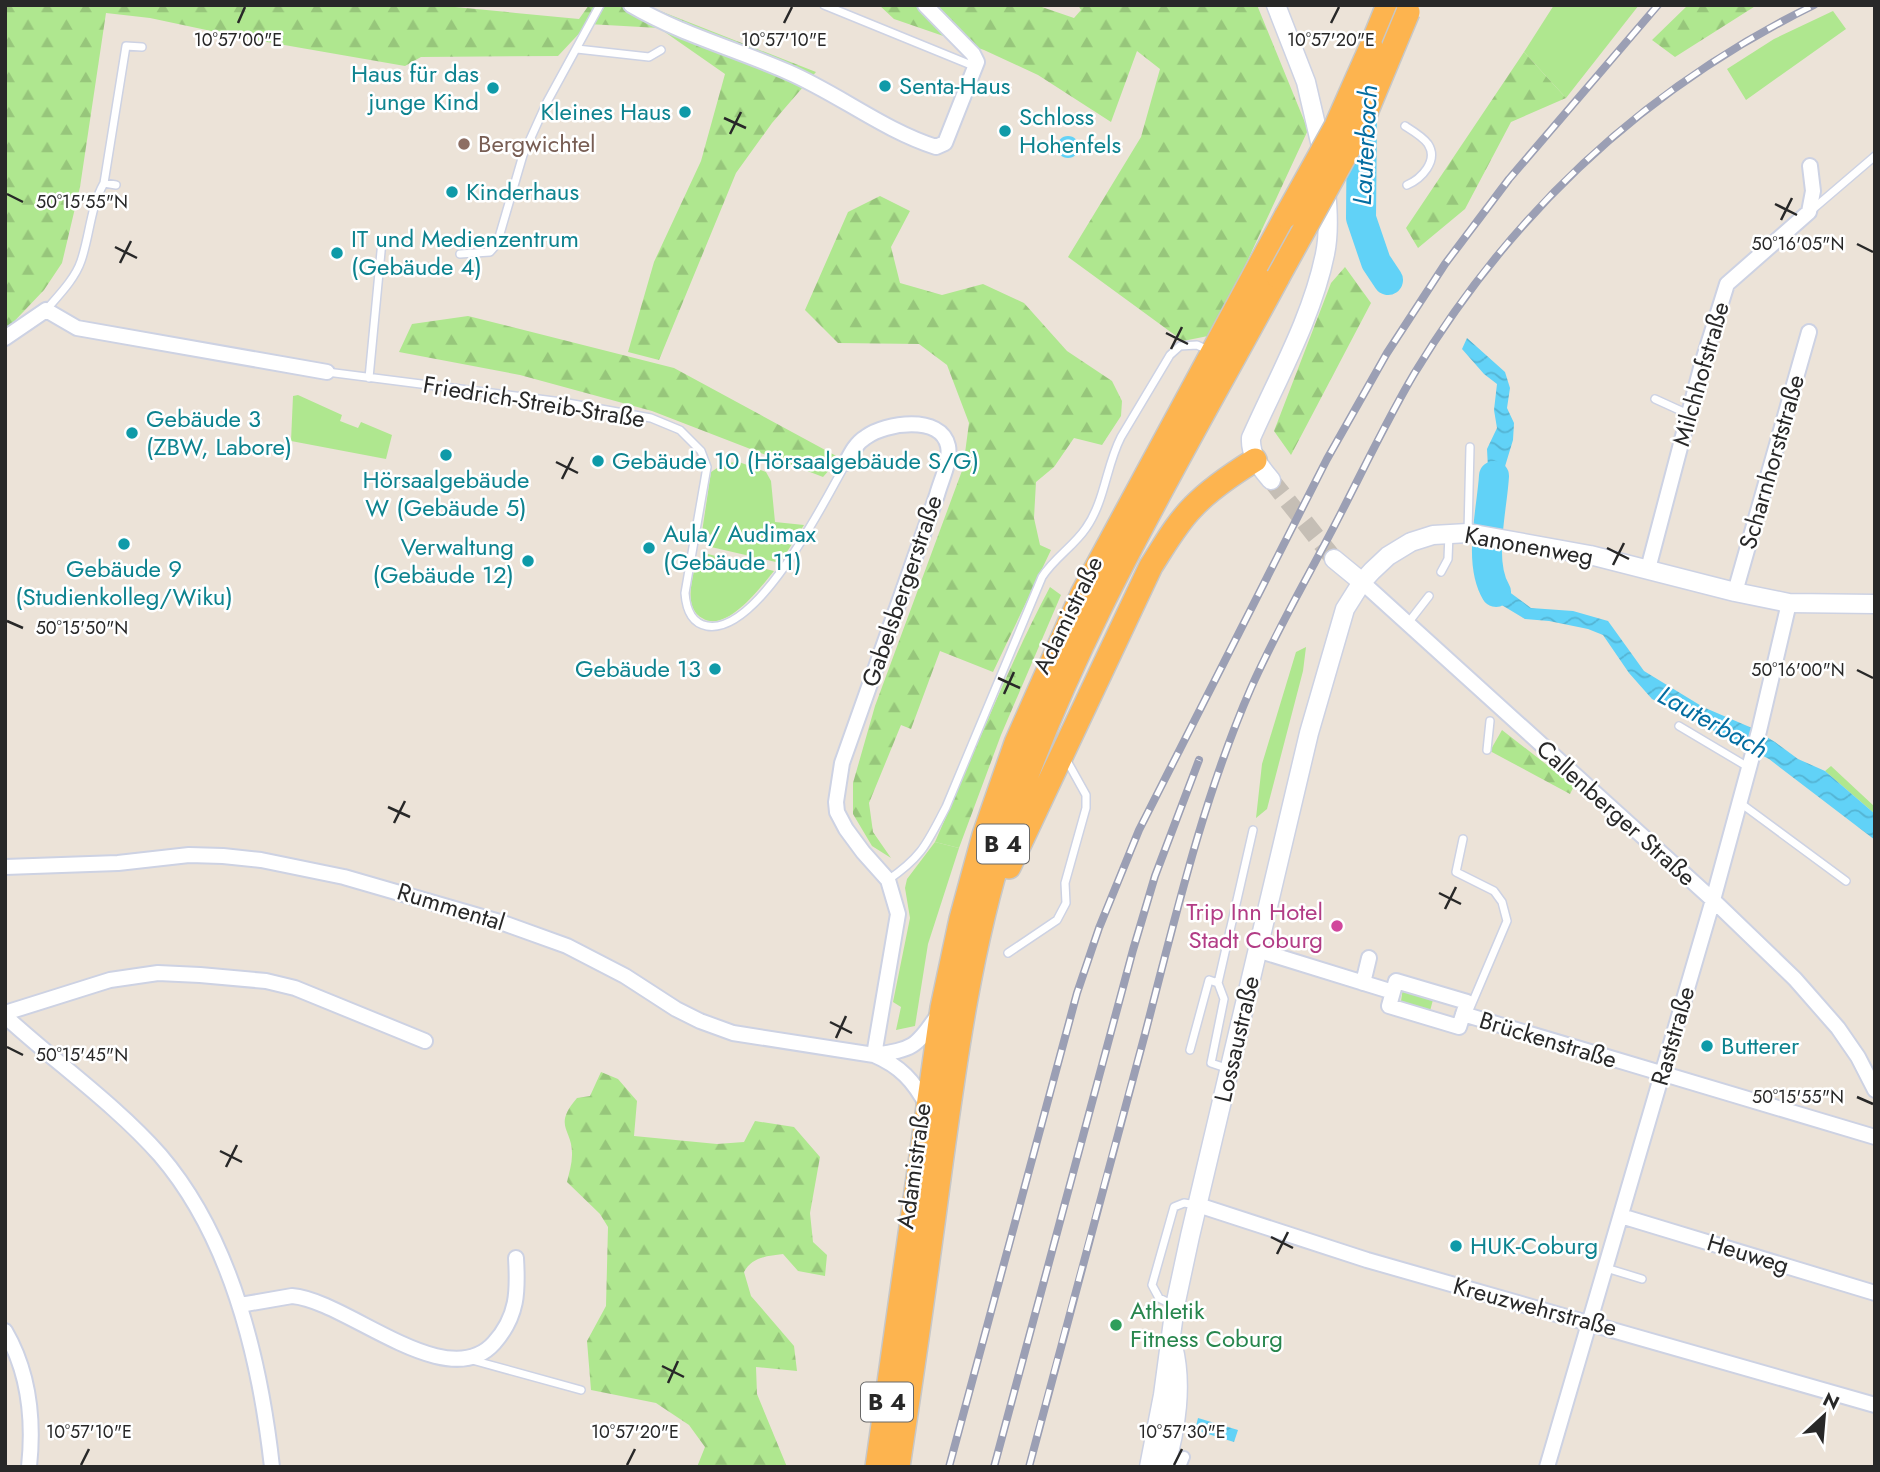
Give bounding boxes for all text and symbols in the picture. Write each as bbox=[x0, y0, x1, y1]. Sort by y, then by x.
text: 10°57'00"E bbox=[194, 27, 282, 53]
text: 10°57'10"E bbox=[741, 27, 827, 53]
text: 10°57'20"E bbox=[1287, 27, 1375, 53]
place label: Haus für das junge Kind bbox=[351, 56, 479, 119]
place label: Senta-Haus bbox=[899, 68, 1010, 103]
marker: Senta-Haus bbox=[877, 78, 893, 94]
marker: Haus für das junge Kind bbox=[485, 80, 501, 96]
water label: Lauterbach bbox=[1343, 84, 1387, 206]
place label: Kleines Haus bbox=[541, 94, 671, 129]
place label: Schloss Hohenfels bbox=[1019, 99, 1121, 162]
marker: Kleines Haus bbox=[677, 104, 693, 120]
marker: Schloss Hohenfels bbox=[997, 123, 1013, 139]
place label: Bergwichtel bbox=[478, 126, 596, 161]
marker: Bergwichtel bbox=[456, 136, 472, 152]
place label: Kinderhaus bbox=[466, 174, 579, 209]
marker: Kinderhaus bbox=[444, 184, 460, 200]
text: 50°15'55"N bbox=[36, 189, 128, 215]
place label: IT und Medienzentrum (Gebäude 4) bbox=[351, 221, 579, 284]
text: 50°16'05"N bbox=[1752, 231, 1844, 257]
marker: IT und Medienzentrum (Gebäude 4) bbox=[329, 245, 345, 261]
street label: Milchhofstraße bbox=[1663, 297, 1738, 450]
street label: Friedrich-Streib-Straße bbox=[421, 367, 648, 436]
street label: Scharnhorststraße bbox=[1730, 370, 1813, 553]
place label: Gebäude 3 (ZBW, Labore) bbox=[146, 401, 292, 464]
marker: Gebäude 3 (ZBW, Labore) bbox=[124, 425, 140, 441]
place label: Gebäude 10 (Hörsaalgebäude S/G) bbox=[612, 443, 979, 478]
marker: Hörsaalgebäude W (Gebäude 5) bbox=[438, 447, 454, 463]
marker: Gebäude 10 (Hörsaalgebäude S/G) bbox=[590, 453, 606, 469]
place label: Hörsaalgebäude W (Gebäude 5) bbox=[363, 462, 529, 525]
street label: Gabelsbergerstraße bbox=[852, 490, 951, 691]
place label: Aula/ Audimax (Gebäude 11) bbox=[663, 516, 817, 579]
street label: Kanonenweg bbox=[1462, 517, 1596, 574]
place label: Verwaltung (Gebäude 12) bbox=[373, 529, 514, 592]
marker: Gebäude 9 (Studienkolleg/Wiku) bbox=[116, 536, 132, 552]
marker: Aula/ Audimax (Gebäude 11) bbox=[641, 540, 657, 556]
street label: Adamistraße bbox=[1024, 550, 1111, 680]
place label: Gebäude 9 (Studienkolleg/Wiku) bbox=[15, 551, 233, 614]
marker: Verwaltung (Gebäude 12) bbox=[520, 553, 536, 569]
text: 50°15'50"N bbox=[36, 615, 128, 641]
place label: Gebäude 13 bbox=[575, 651, 701, 686]
text: 50°16'00"N bbox=[1751, 657, 1845, 683]
marker: Gebäude 13 bbox=[707, 661, 723, 677]
water label: Lauterbach bbox=[1651, 676, 1775, 768]
street label: Callenberger Straße bbox=[1529, 731, 1704, 894]
road number: B 4 bbox=[977, 824, 1029, 864]
street label: Rummental bbox=[393, 874, 509, 940]
place label: Trip Inn Hotel Stadt Coburg bbox=[1186, 894, 1323, 957]
marker: Trip Inn Hotel Stadt Coburg bbox=[1329, 918, 1345, 934]
street label: Lossaustraße bbox=[1205, 972, 1268, 1105]
street label: Raststraße bbox=[1642, 982, 1703, 1089]
street label: Brückenstraße bbox=[1475, 1002, 1621, 1077]
place label: Butterer bbox=[1721, 1028, 1800, 1063]
marker: Butterer bbox=[1699, 1038, 1715, 1054]
text: 50°15'45"N bbox=[36, 1042, 128, 1068]
text: 50°15'55"N bbox=[1752, 1084, 1844, 1110]
street label: Adamistraße bbox=[887, 1101, 940, 1231]
street label: Heuweg bbox=[1703, 1224, 1793, 1283]
place label: HUK-Coburg bbox=[1470, 1228, 1598, 1263]
marker: HUK-Coburg bbox=[1448, 1238, 1464, 1254]
street label: Kreuzwehrstraße bbox=[1449, 1268, 1621, 1345]
place label: Athletik Fitness Coburg bbox=[1130, 1293, 1283, 1356]
marker: Athletik Fitness Coburg bbox=[1108, 1317, 1124, 1333]
north arrow bbox=[1789, 1381, 1859, 1451]
road number: B 4 bbox=[861, 1382, 913, 1422]
text: N bbox=[1819, 1386, 1844, 1417]
text: 10°57'10"E bbox=[46, 1419, 132, 1445]
text: 10°57'20"E bbox=[591, 1419, 679, 1445]
text: 10°57'30"E bbox=[1138, 1419, 1226, 1445]

